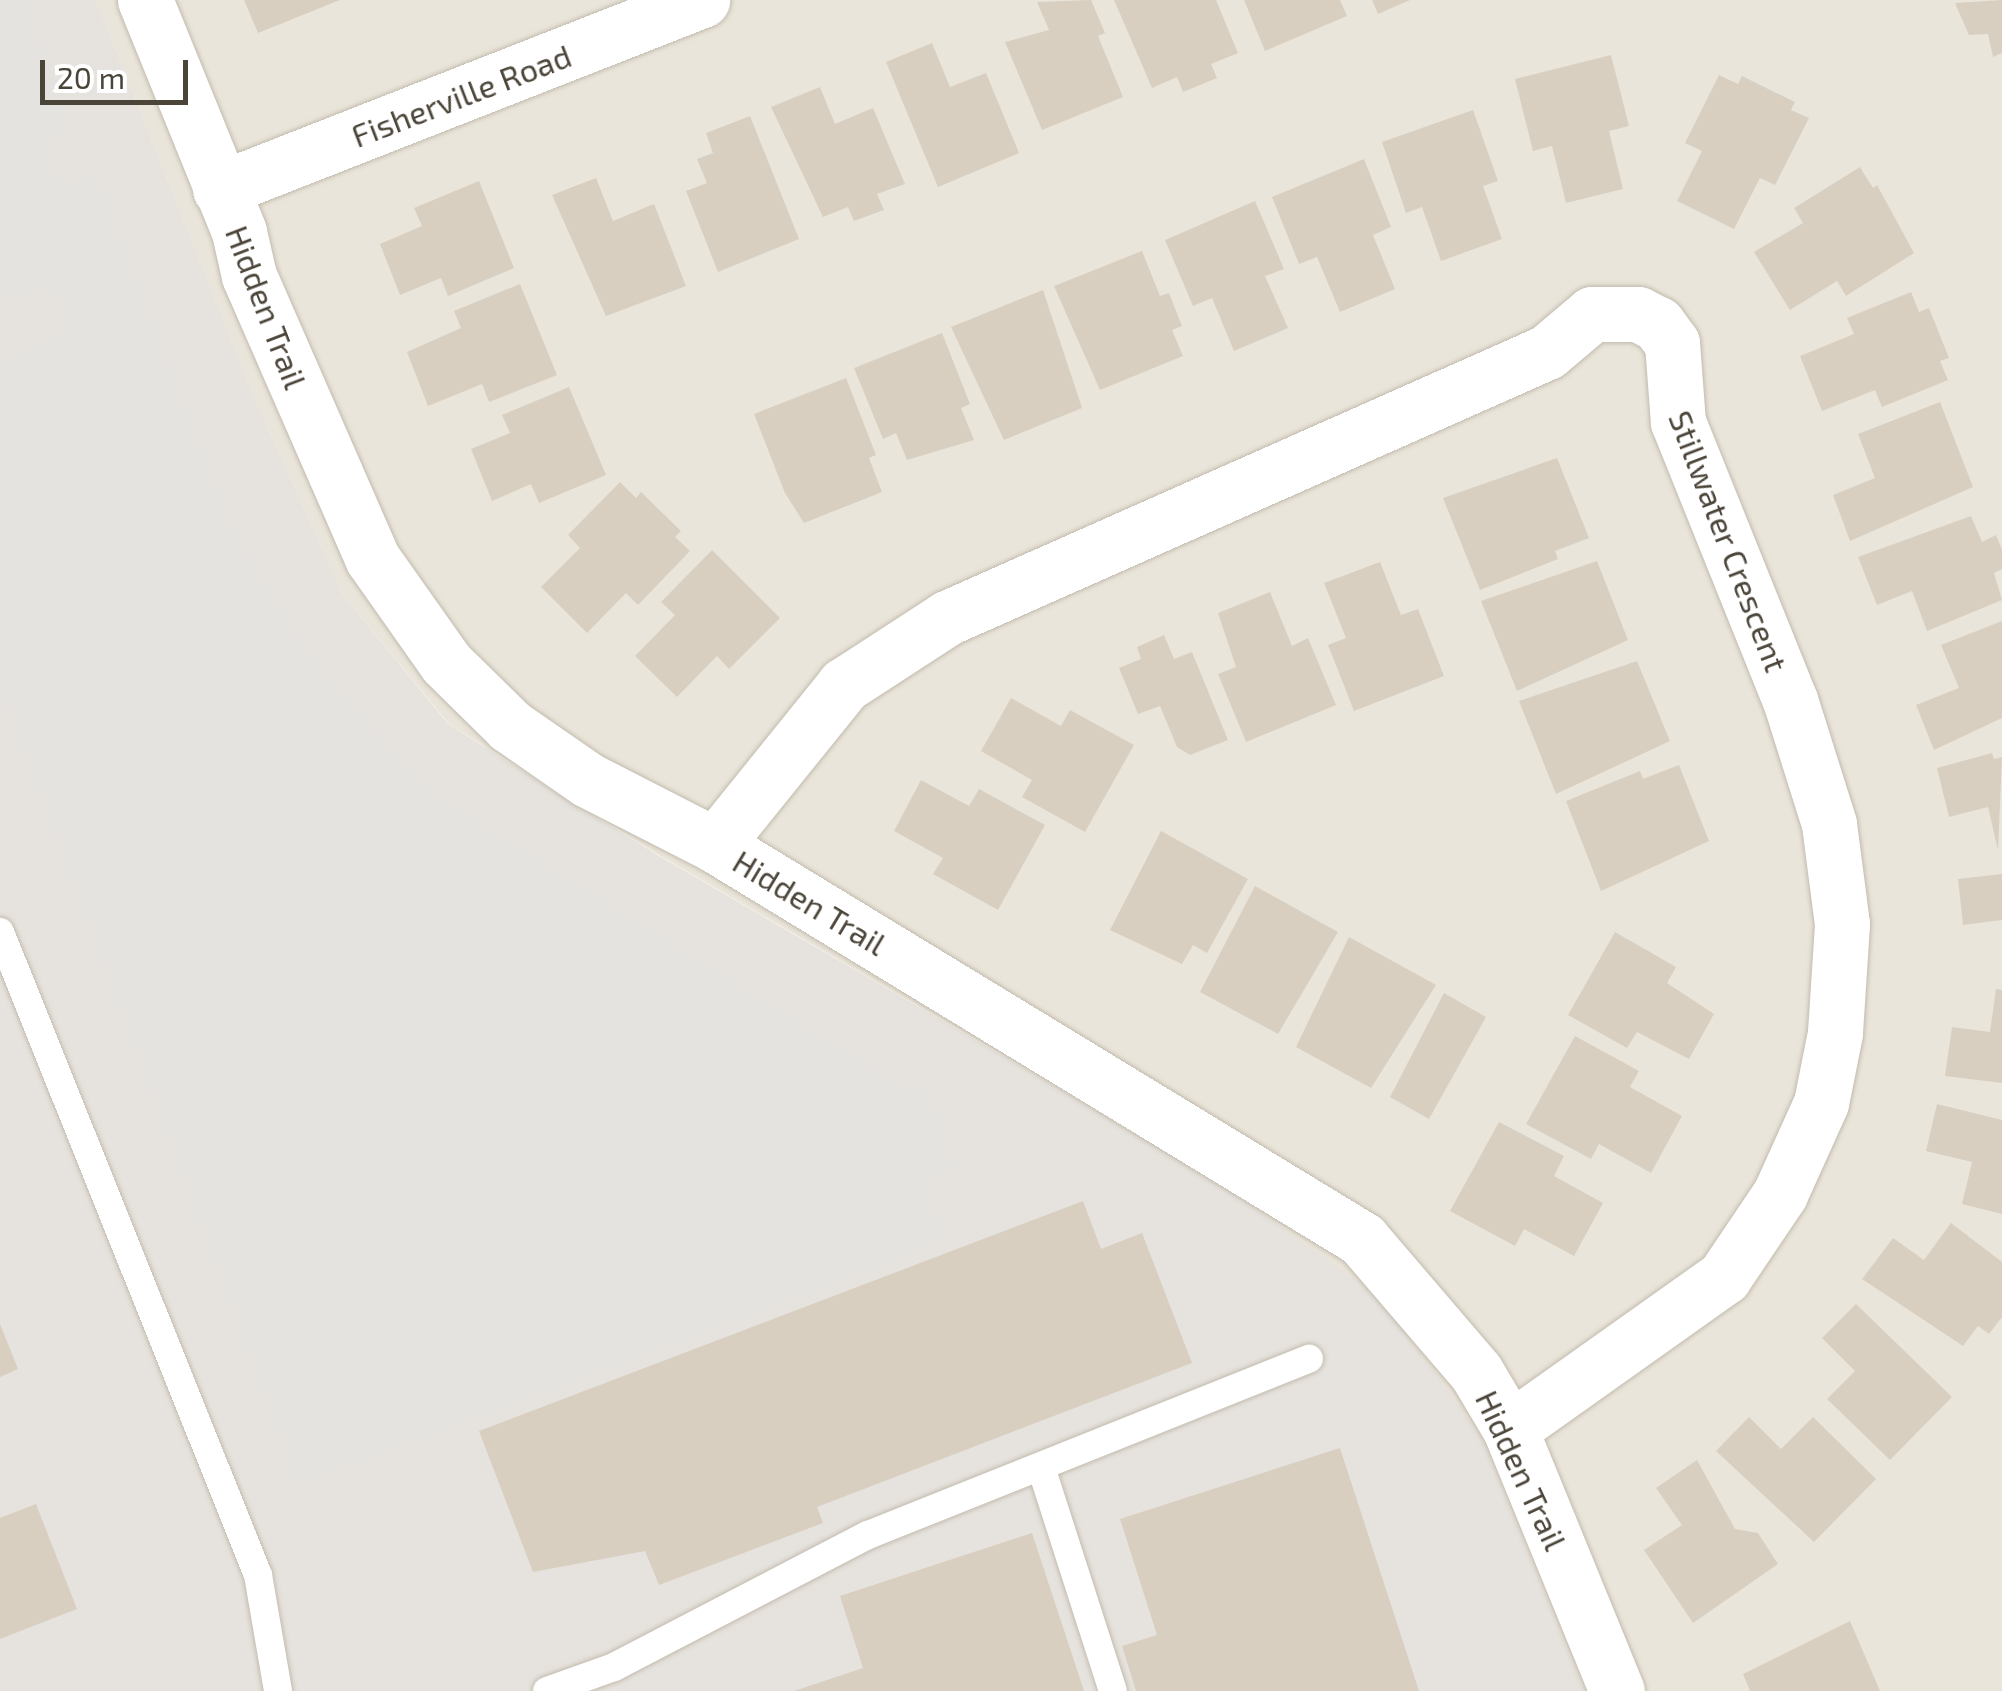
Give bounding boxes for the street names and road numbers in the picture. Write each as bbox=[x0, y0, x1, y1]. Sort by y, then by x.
street label: Fisherville Road bbox=[346, 36, 576, 154]
street label: Hidden Trail bbox=[218, 220, 316, 394]
street label: Stillwater Crescent bbox=[1661, 405, 1797, 677]
street label: Hidden Trail bbox=[726, 841, 894, 963]
street label: Hidden Trail bbox=[1468, 1384, 1576, 1556]

